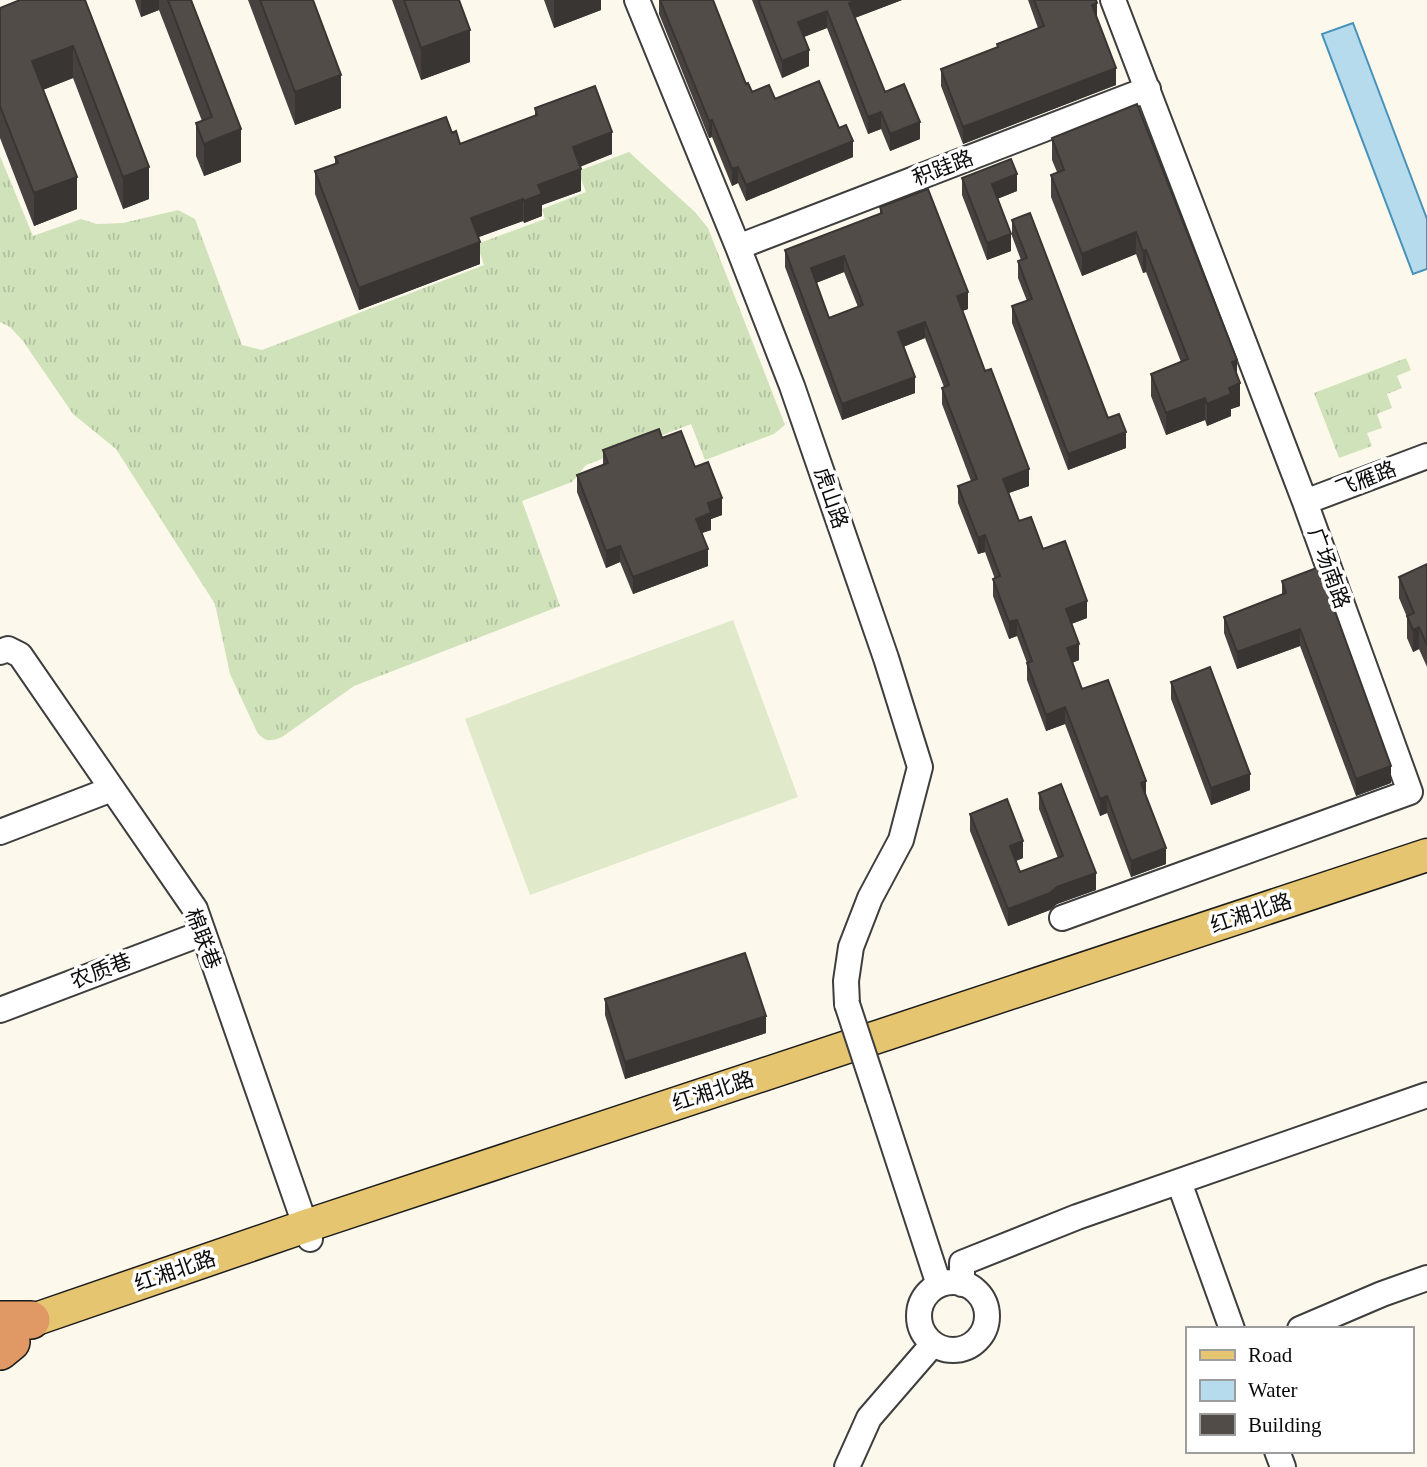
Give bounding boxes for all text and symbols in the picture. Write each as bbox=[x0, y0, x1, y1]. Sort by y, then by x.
street label: 积跬路 bbox=[909, 146, 977, 190]
street label: 飞雁路 bbox=[1332, 457, 1400, 501]
street label: 虎山路 bbox=[809, 464, 853, 532]
street label: 广场南路 bbox=[1303, 524, 1355, 612]
street label: 红湘北路 bbox=[1207, 889, 1295, 937]
street label: 棉联巷 bbox=[181, 905, 225, 973]
street label: 农质巷 bbox=[67, 949, 135, 993]
street label: 红湘北路 bbox=[669, 1067, 757, 1115]
street label: 红湘北路 bbox=[131, 1246, 219, 1296]
legend bbox=[1186, 1327, 1413, 1453]
text: Road bbox=[1248, 1343, 1293, 1367]
text: Water bbox=[1248, 1378, 1298, 1402]
text: Building bbox=[1248, 1413, 1322, 1437]

